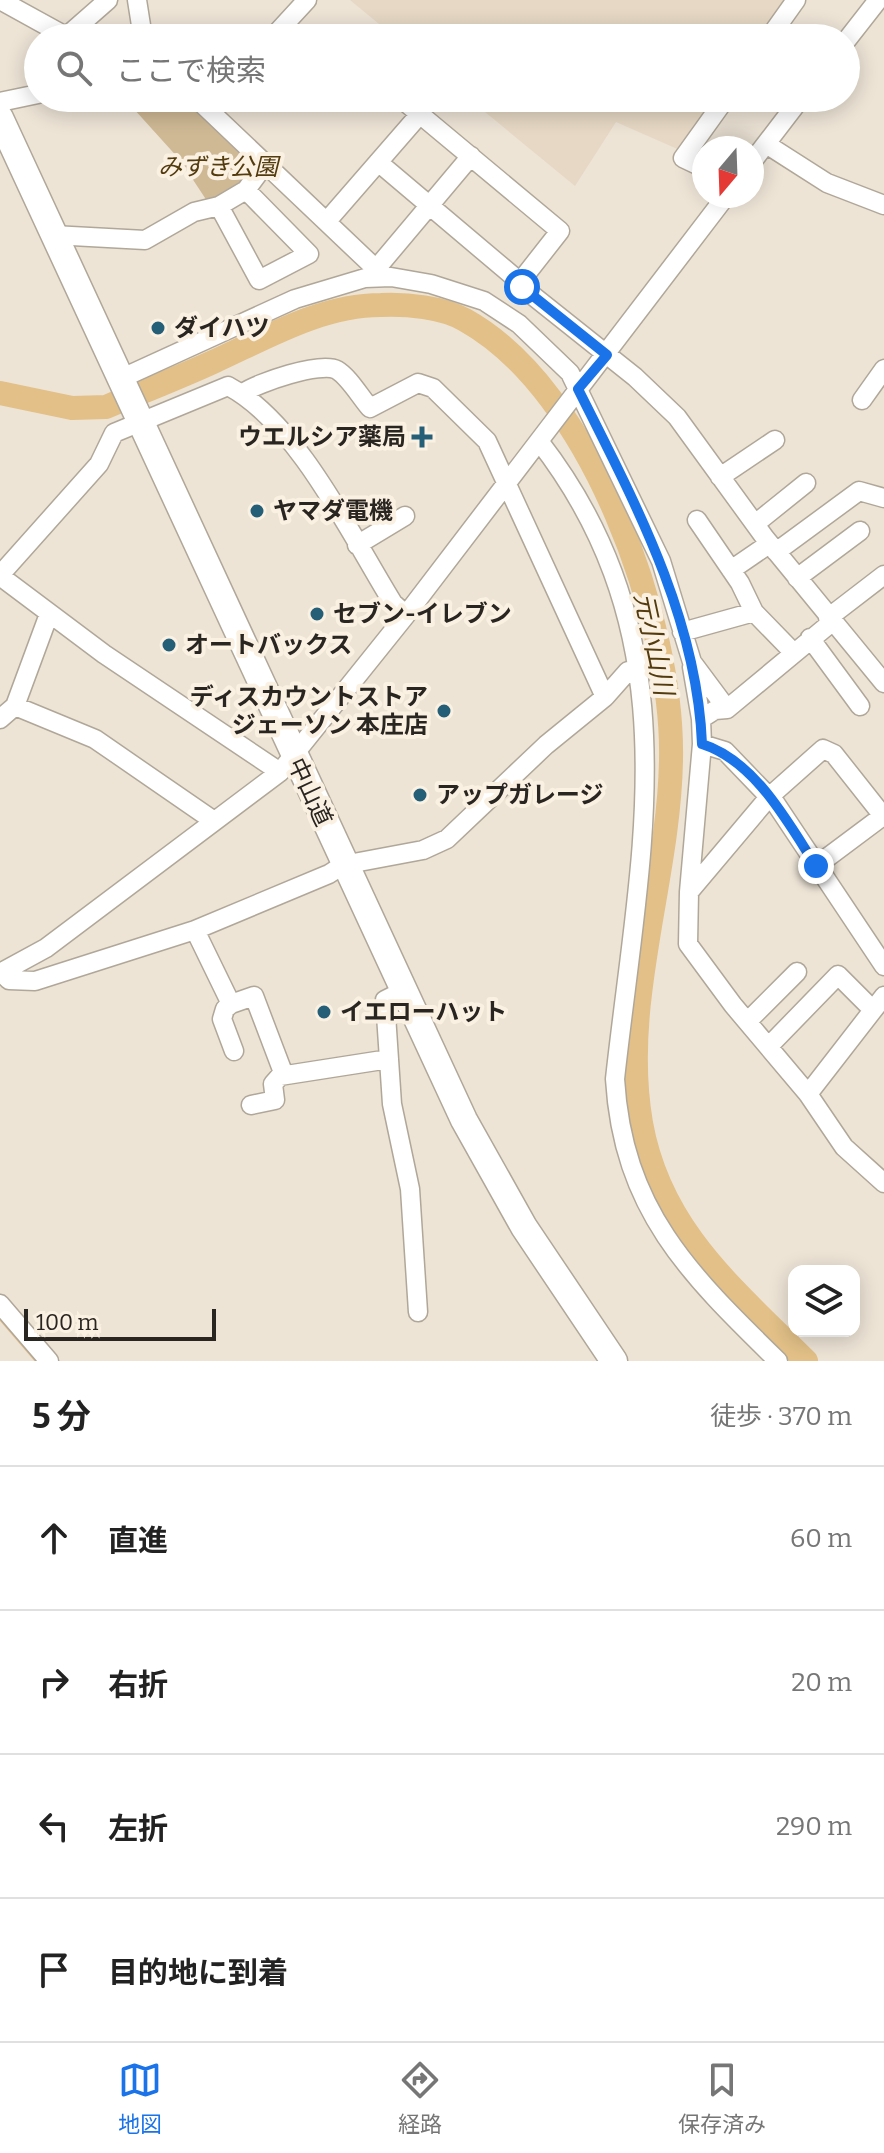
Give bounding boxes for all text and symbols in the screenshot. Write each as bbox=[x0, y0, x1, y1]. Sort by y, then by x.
search box bbox=[24, 24, 860, 112]
icon: search bbox=[52, 46, 96, 90]
text: ここで検索 bbox=[116, 53, 266, 89]
north arrow bbox=[692, 136, 764, 208]
park label: みずき公園 bbox=[158, 153, 281, 181]
route start bbox=[504, 269, 540, 305]
place label: ダイハツ bbox=[174, 314, 270, 342]
marker: ダイハツ bbox=[149, 319, 167, 337]
place label: ウエルシア薬局 bbox=[238, 423, 406, 451]
marker: ウエルシア薬局 bbox=[413, 428, 431, 446]
place label: ヤマダ電機 bbox=[273, 497, 393, 525]
marker: ヤマダ電機 bbox=[248, 502, 266, 520]
water label: 元小山川 bbox=[628, 590, 680, 701]
place label: セブン-イレブン bbox=[333, 600, 512, 628]
marker: セブン-イレブン bbox=[308, 605, 326, 623]
place label: オートバックス bbox=[185, 631, 352, 659]
marker: オートバックス bbox=[160, 636, 178, 654]
place label: ディスカウントストア ジェーソン 本庄店 bbox=[190, 683, 428, 739]
marker: ディスカウントストア ジェーソン 本庄店 bbox=[435, 702, 453, 720]
street label: 中山道 bbox=[282, 753, 338, 831]
place label: アップガレージ bbox=[436, 781, 604, 809]
marker: アップガレージ bbox=[411, 786, 429, 804]
route end bbox=[798, 848, 834, 884]
place label: イエローハット bbox=[340, 998, 507, 1026]
marker: イエローハット bbox=[315, 1003, 333, 1021]
map controls bbox=[788, 1265, 860, 1337]
button: layers bbox=[788, 1265, 860, 1337]
scale bar bbox=[24, 1305, 216, 1341]
text: 100 m bbox=[36, 1309, 99, 1336]
text: 5 分 bbox=[32, 1396, 91, 1437]
text: 徒歩 · 370 m bbox=[710, 1401, 852, 1432]
icon: ahead bbox=[32, 1516, 76, 1560]
text: 直進 bbox=[108, 1523, 168, 1559]
text: 60 m bbox=[790, 1523, 852, 1554]
icon: right bbox=[32, 1660, 76, 1704]
text: 右折 bbox=[108, 1667, 168, 1703]
text: 20 m bbox=[791, 1667, 852, 1698]
icon: left bbox=[32, 1804, 76, 1848]
text: 左折 bbox=[108, 1811, 168, 1847]
text: 290 m bbox=[776, 1811, 852, 1842]
icon: arrive bbox=[32, 1948, 76, 1992]
text: 目的地に到着 bbox=[108, 1955, 288, 1991]
tab: 地図 bbox=[118, 2058, 162, 2138]
tab: 経路 bbox=[398, 2058, 442, 2138]
tab: 保存済み bbox=[678, 2058, 766, 2138]

